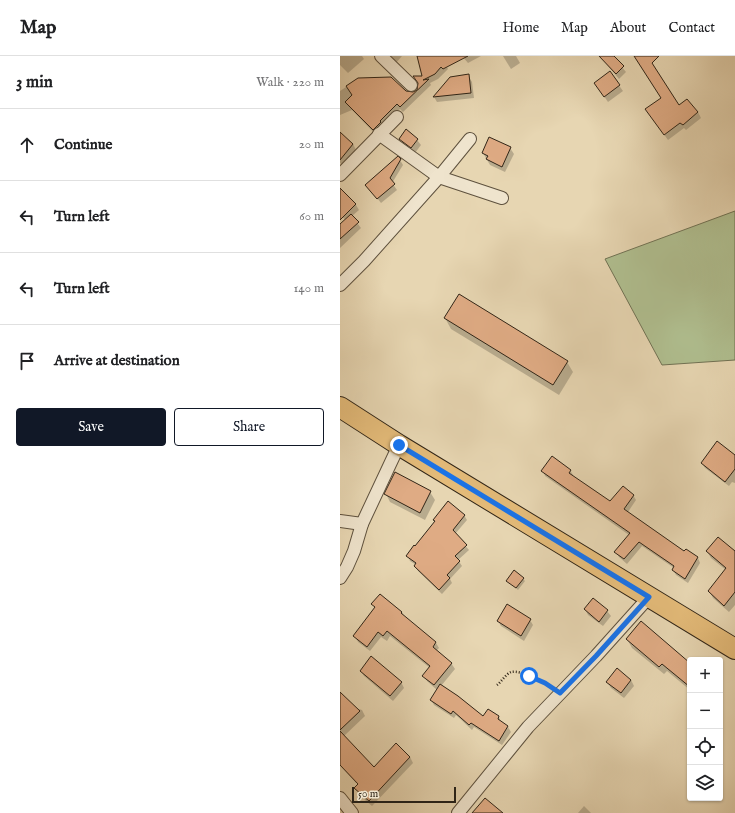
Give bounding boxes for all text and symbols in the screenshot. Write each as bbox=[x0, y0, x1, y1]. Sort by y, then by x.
text: Map bbox=[20, 16, 56, 40]
text: Home bbox=[503, 19, 539, 37]
text: Map bbox=[561, 19, 588, 37]
text: About bbox=[610, 19, 646, 37]
text: Contact bbox=[668, 19, 715, 37]
text: 3 min bbox=[16, 72, 53, 93]
text: Walk · 220 m bbox=[256, 74, 324, 91]
icon: ahead bbox=[16, 134, 38, 156]
text: Continue bbox=[54, 135, 112, 154]
text: 20 m bbox=[299, 136, 324, 153]
icon: left bbox=[16, 206, 38, 228]
text: Turn left bbox=[54, 207, 110, 226]
text: 60 m bbox=[299, 208, 324, 225]
icon: left bbox=[16, 278, 38, 300]
text: Turn left bbox=[54, 279, 110, 298]
text: 140 m bbox=[294, 280, 324, 297]
icon: arrive bbox=[16, 350, 38, 372]
text: Arrive at destination bbox=[54, 351, 180, 370]
button: Save bbox=[16, 408, 166, 446]
button: Share bbox=[174, 408, 324, 446]
route end bbox=[390, 436, 408, 454]
map controls bbox=[687, 657, 723, 801]
button: + bbox=[687, 657, 723, 693]
route start bbox=[520, 667, 538, 685]
button: − bbox=[687, 693, 723, 729]
button: locate bbox=[687, 729, 723, 765]
button: layers bbox=[687, 765, 723, 801]
scale bar bbox=[352, 785, 456, 804]
text: 50 m bbox=[358, 787, 378, 801]

